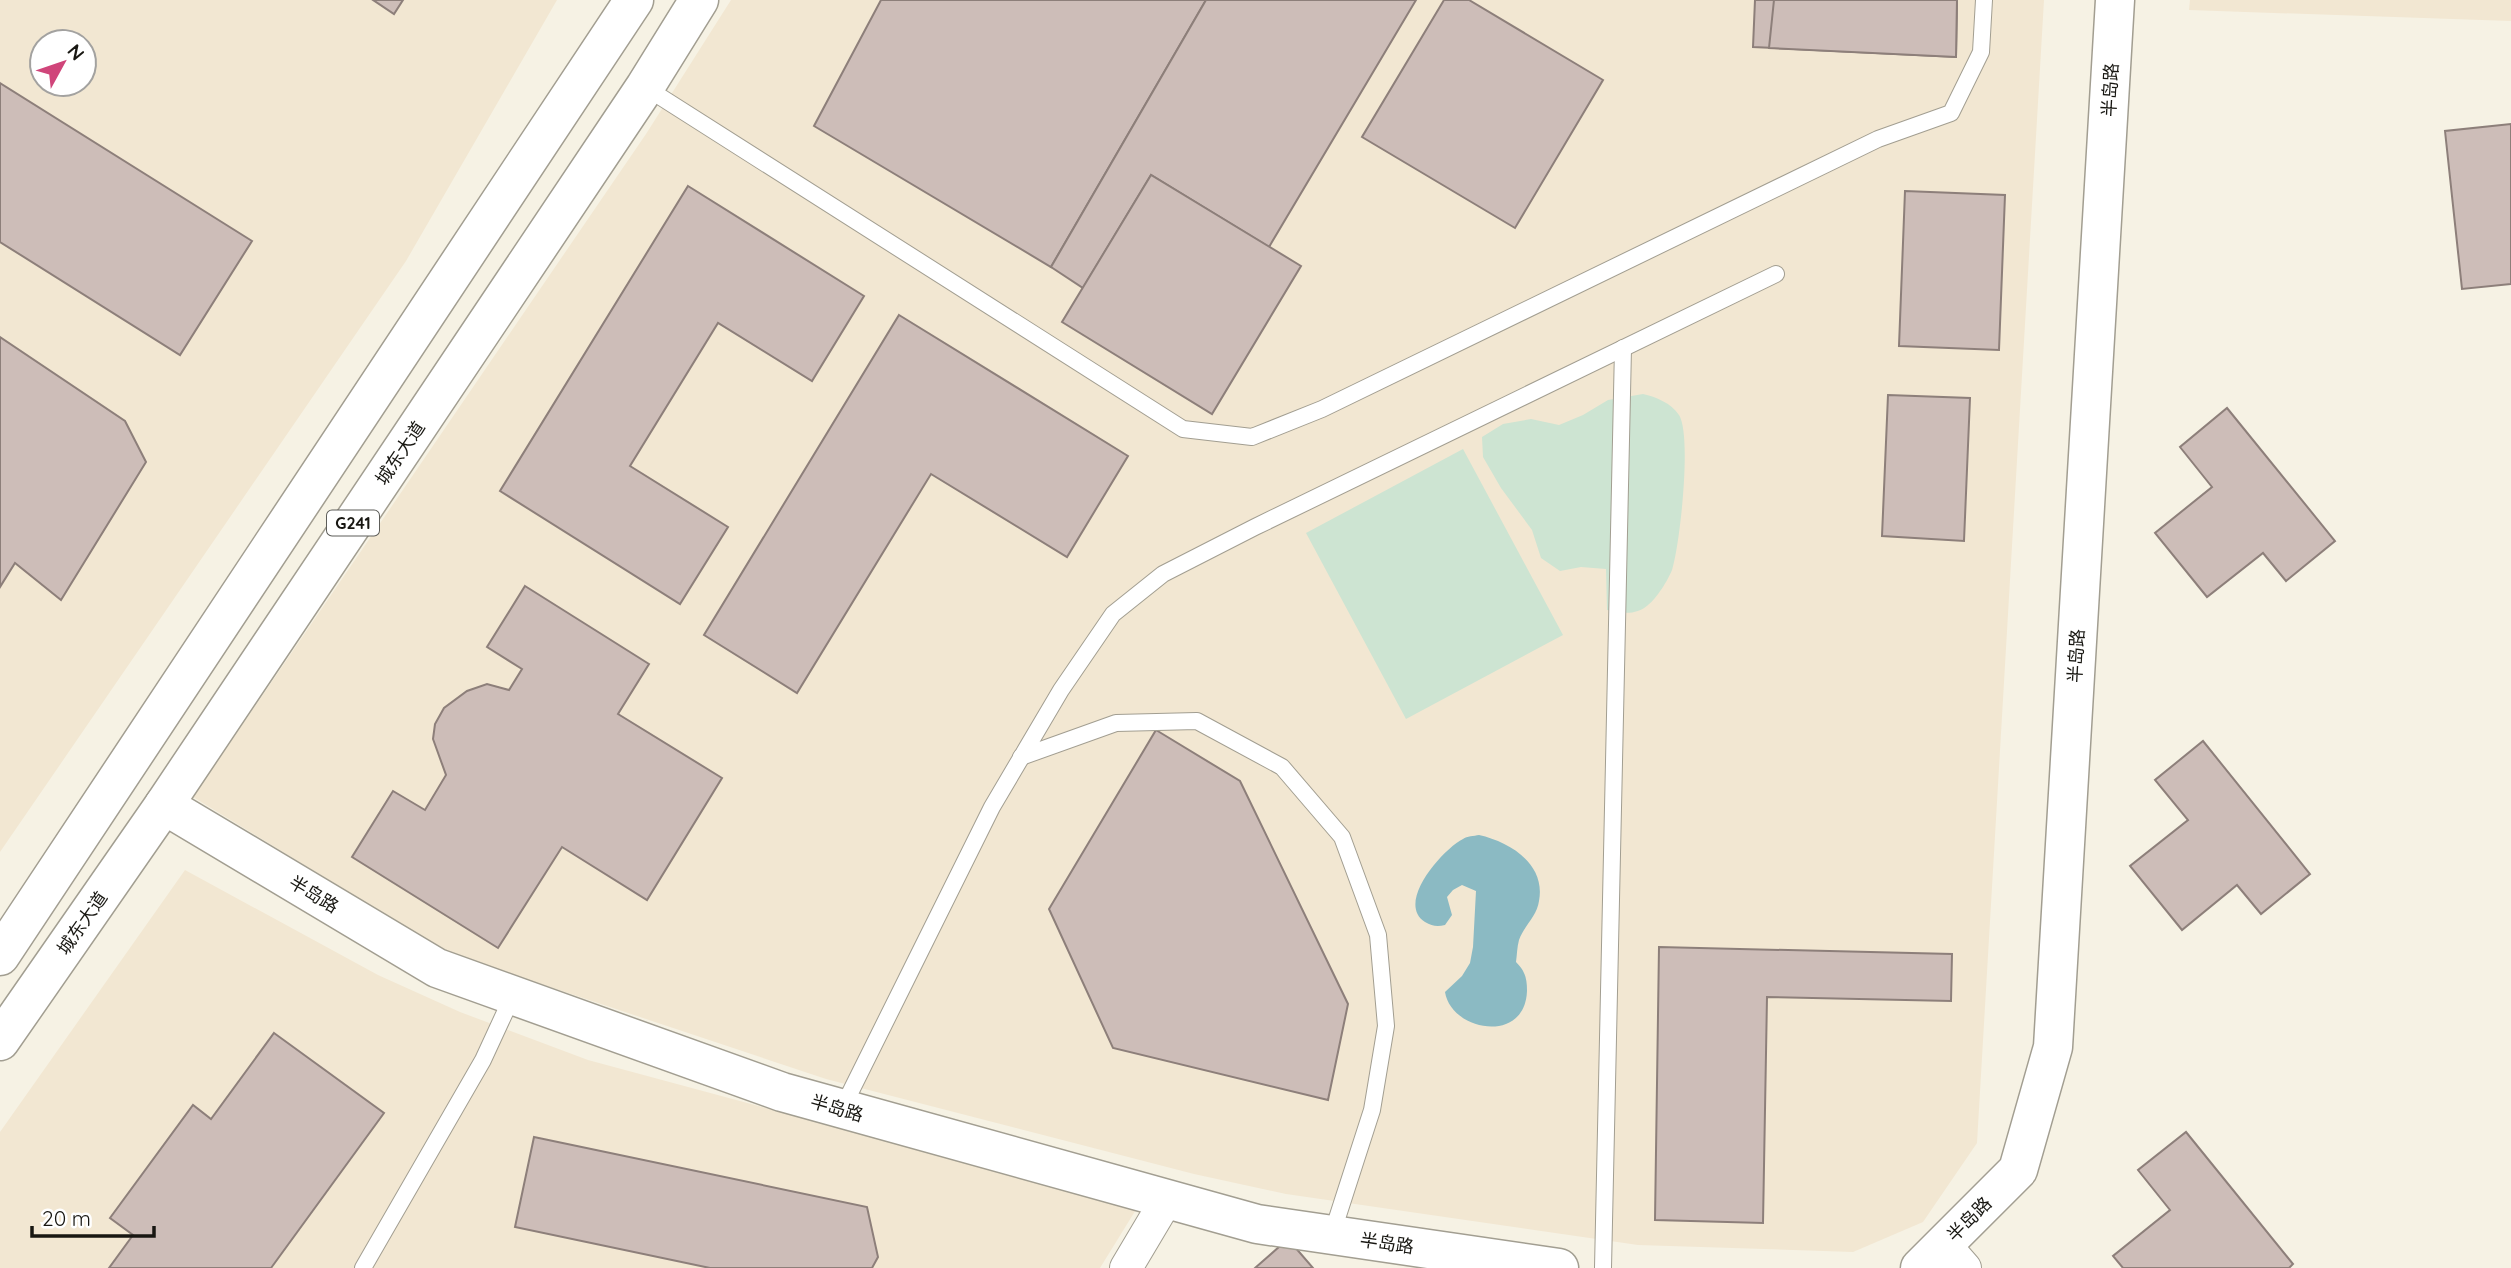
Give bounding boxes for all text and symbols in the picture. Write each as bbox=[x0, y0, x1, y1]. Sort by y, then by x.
north arrow bbox=[28, 28, 98, 98]
text: N bbox=[62, 39, 90, 65]
street label: 半岛路 bbox=[2097, 62, 2123, 118]
street label: 城东大道 bbox=[370, 417, 430, 489]
road number: G241 bbox=[327, 510, 379, 536]
street label: 半岛路 bbox=[2063, 628, 2089, 684]
street label: 半岛路 bbox=[285, 870, 343, 918]
street label: 城东大道 bbox=[52, 887, 112, 959]
street label: 半岛路 bbox=[808, 1090, 866, 1126]
street label: 半岛路 bbox=[1942, 1192, 1996, 1246]
scale bar bbox=[32, 1194, 154, 1238]
text: 20 m bbox=[42, 1205, 91, 1231]
street label: 半岛路 bbox=[1359, 1228, 1415, 1258]

